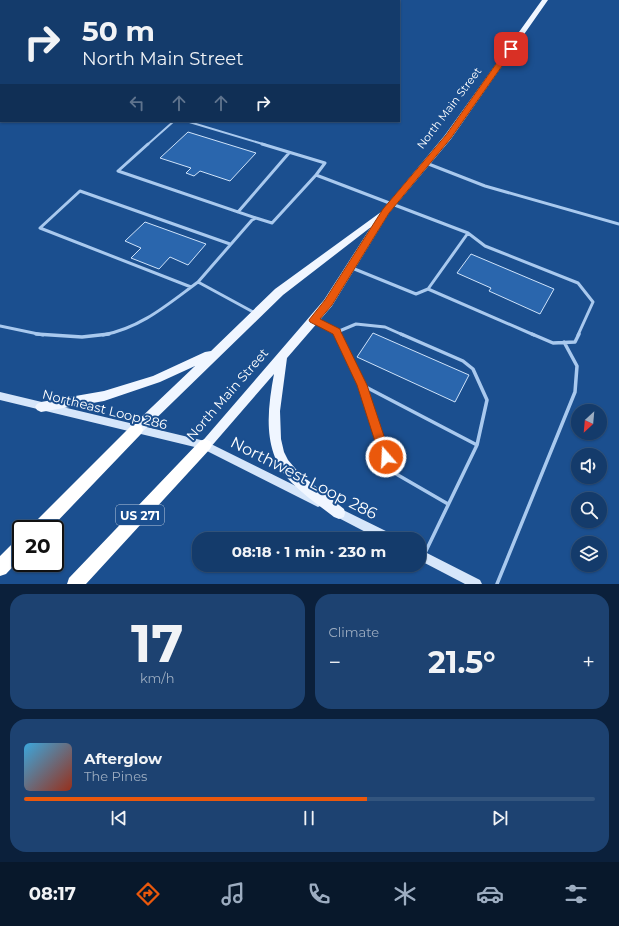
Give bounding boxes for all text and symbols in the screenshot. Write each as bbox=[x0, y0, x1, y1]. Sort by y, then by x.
text: 50 m bbox=[82, 14, 155, 48]
icon: right bbox=[16, 16, 68, 68]
pin bbox=[494, 32, 528, 66]
icon: arrive bbox=[500, 38, 522, 60]
text: North Main Street bbox=[82, 48, 244, 70]
street label: North Main Street bbox=[414, 64, 485, 152]
icon: left bbox=[126, 92, 148, 114]
icon: ahead bbox=[168, 92, 190, 114]
icon: ahead bbox=[210, 92, 232, 114]
icon: right bbox=[252, 92, 274, 114]
street label: North Main Street bbox=[183, 345, 271, 443]
street label: Northeast Loop 286 bbox=[41, 386, 169, 432]
north arrow bbox=[571, 404, 607, 440]
map controls bbox=[571, 404, 607, 572]
street label: Northwest Loop 286 bbox=[227, 433, 381, 523]
position arrow bbox=[365, 436, 407, 478]
button: sound bbox=[571, 448, 607, 484]
button: search bbox=[571, 492, 607, 528]
road number: US 271 bbox=[116, 505, 164, 525]
speed limit sign: 20 bbox=[12, 520, 64, 572]
button: layers bbox=[571, 536, 607, 572]
text: 08:18 · 1 min · 230 m bbox=[232, 542, 386, 561]
text: 17 bbox=[131, 612, 184, 675]
text: Climate bbox=[329, 624, 379, 640]
text: 21.5° bbox=[428, 644, 496, 681]
text: − bbox=[329, 649, 341, 676]
text: + bbox=[582, 649, 595, 676]
text: km/h bbox=[140, 670, 175, 686]
text: Afterglow bbox=[84, 749, 162, 768]
text: The Pines bbox=[84, 768, 147, 784]
icon: previous bbox=[108, 807, 130, 829]
icon: pause bbox=[298, 807, 320, 829]
icon: next bbox=[489, 807, 511, 829]
icon: directions bbox=[134, 880, 162, 908]
icon: music bbox=[219, 880, 247, 908]
icon: phone bbox=[305, 880, 333, 908]
icon: climate bbox=[391, 880, 419, 908]
icon: car bbox=[476, 880, 504, 908]
icon: filters bbox=[562, 880, 590, 908]
text: 08:17 bbox=[29, 883, 76, 905]

